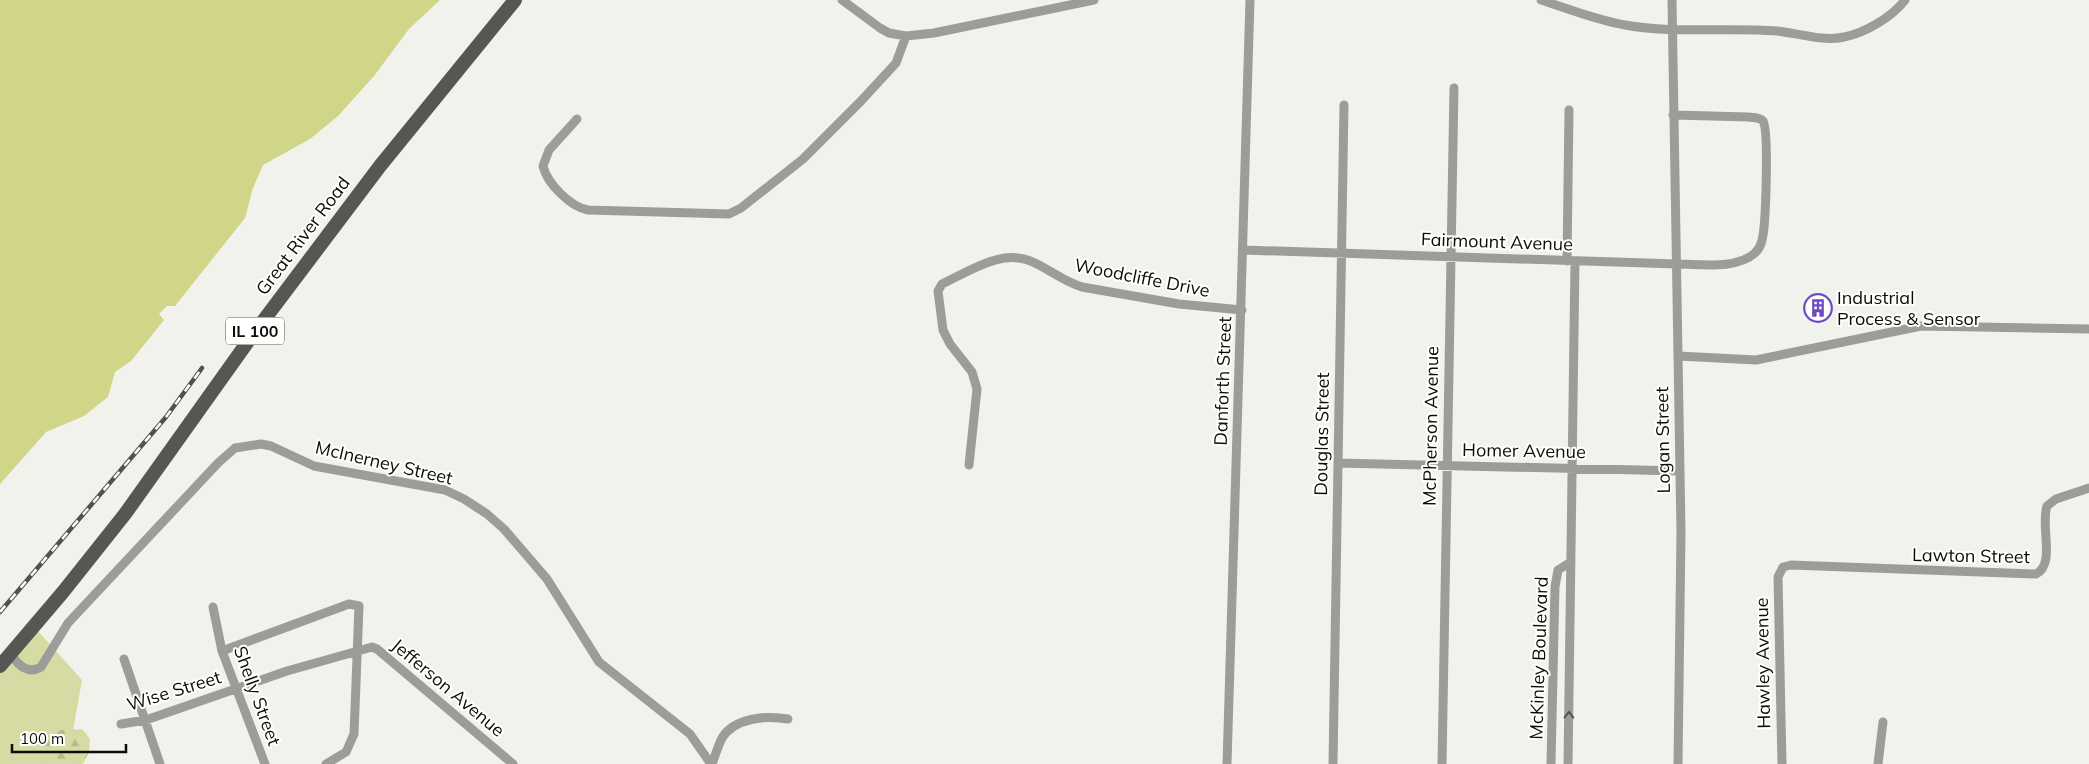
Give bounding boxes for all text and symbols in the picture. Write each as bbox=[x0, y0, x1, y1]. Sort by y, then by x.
street label: Great River Road bbox=[251, 172, 355, 300]
street label: Fairmount Avenue bbox=[1421, 227, 1573, 256]
street label: Woodcliffe Drive bbox=[1072, 253, 1212, 302]
place label: Industrial Process & Sensor bbox=[1837, 286, 1981, 330]
building icon: Industrial Process & Sensor bbox=[1803, 293, 1833, 323]
street label: Danforth Street bbox=[1209, 316, 1236, 446]
road number: IL 100 bbox=[226, 318, 284, 344]
street label: McPherson Avenue bbox=[1418, 346, 1443, 506]
street label: Douglas Street bbox=[1309, 372, 1334, 496]
street label: Logan Street bbox=[1650, 386, 1675, 494]
street label: McInerney Street bbox=[313, 436, 455, 489]
street label: Homer Avenue bbox=[1462, 438, 1586, 463]
street label: Lawton Street bbox=[1912, 543, 2030, 568]
street label: McKinley Boulevard bbox=[1524, 576, 1553, 740]
street label: Hawley Avenue bbox=[1750, 597, 1775, 729]
street label: Jefferson Avenue bbox=[387, 634, 510, 742]
street label: Shelly Street bbox=[229, 643, 286, 749]
street label: Wise Street bbox=[124, 665, 224, 716]
one-way arrow bbox=[1564, 711, 1574, 719]
scale bar bbox=[12, 722, 126, 754]
text: 100 m bbox=[20, 729, 64, 748]

